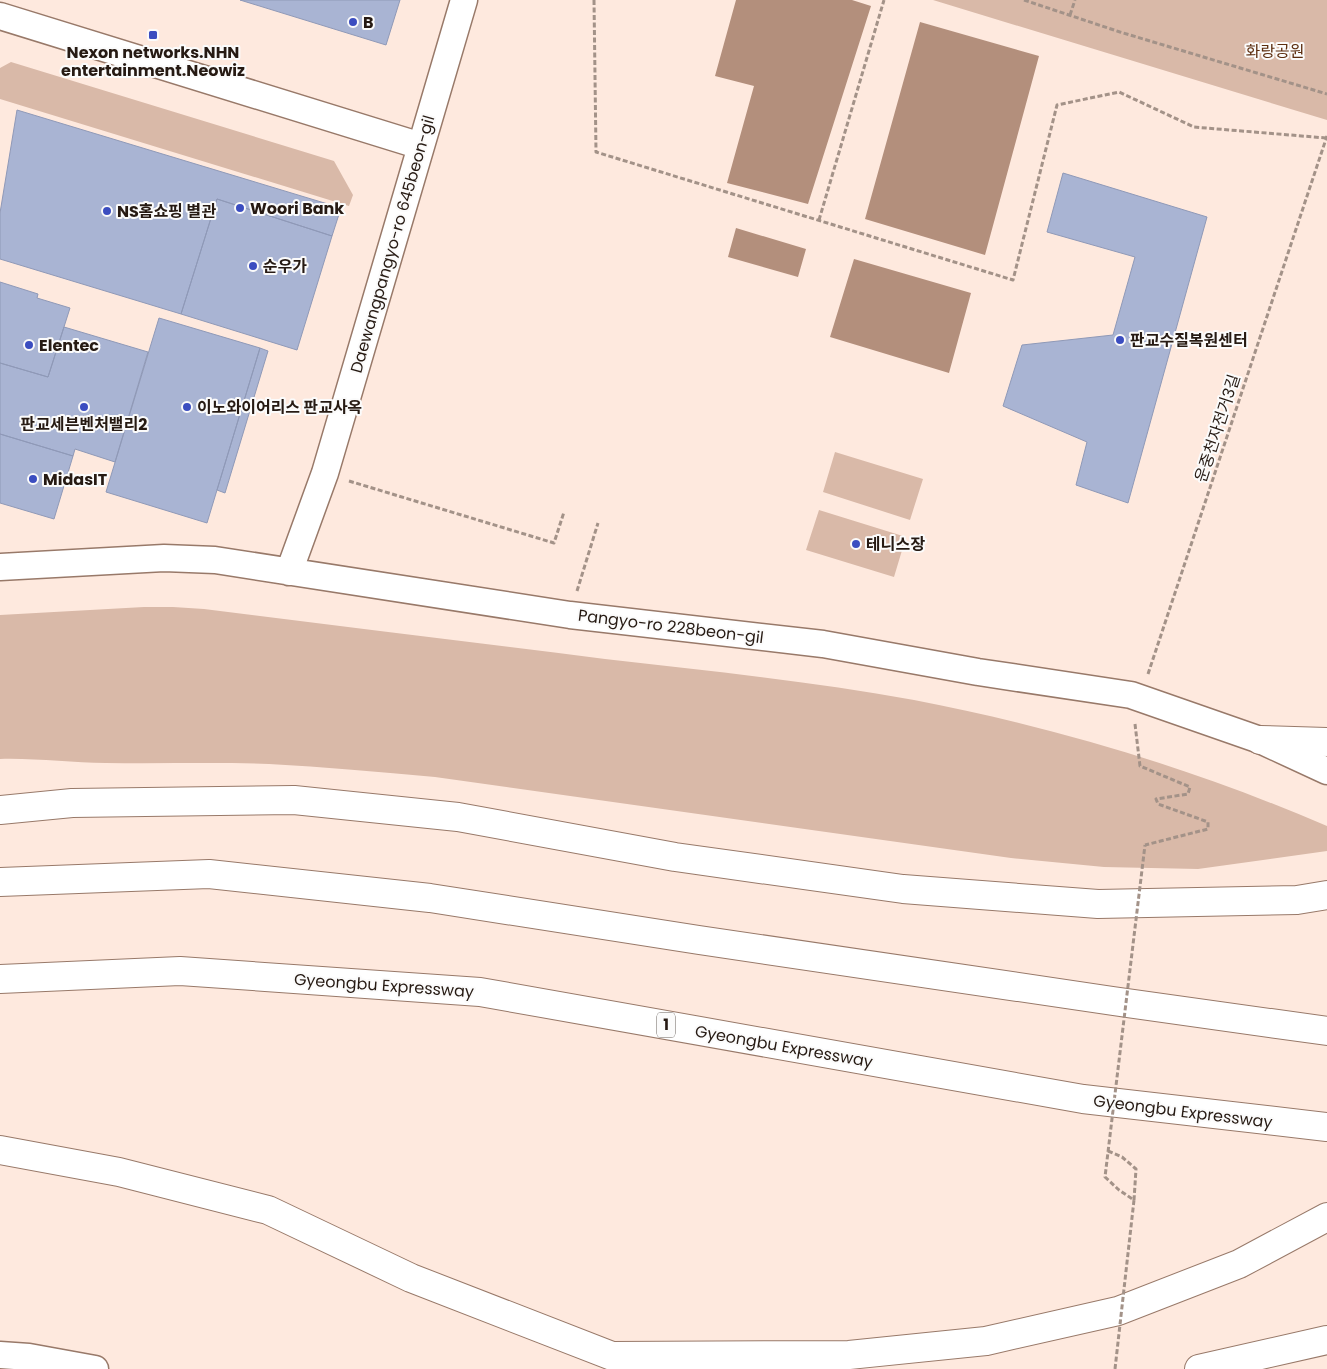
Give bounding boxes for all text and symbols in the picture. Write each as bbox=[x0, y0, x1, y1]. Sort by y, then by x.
place label: B bbox=[363, 11, 374, 34]
marker: B bbox=[347, 16, 359, 28]
marker: Nexon networks.NHN entertainment.Neowiz bbox=[147, 29, 159, 41]
park label: 화랑공원 bbox=[1246, 40, 1304, 63]
place label: Nexon networks.NHN entertainment.Neowiz bbox=[61, 41, 245, 82]
street label: Daewangpangyo-ro 645beon-gil bbox=[345, 113, 440, 376]
place label: Woori Bank bbox=[250, 197, 344, 220]
place label: NS홈쇼핑 별관 bbox=[117, 200, 216, 223]
marker: Woori Bank bbox=[234, 202, 246, 214]
marker: NS홈쇼핑 별관 bbox=[101, 205, 113, 217]
place label: 순우가 bbox=[263, 255, 307, 278]
marker: 순우가 bbox=[247, 260, 259, 272]
place label: 판교수질복원센터 bbox=[1130, 329, 1248, 352]
place label: Elentec bbox=[39, 334, 99, 357]
marker: 판교수질복원센터 bbox=[1114, 334, 1126, 346]
marker: Elentec bbox=[23, 339, 35, 351]
street label: 운중천자전거3길 bbox=[1189, 371, 1246, 485]
place label: 이노와이어리스 판교사옥 bbox=[197, 396, 362, 419]
marker: 판교세븐벤처밸리2 bbox=[78, 401, 90, 413]
marker: 이노와이어리스 판교사옥 bbox=[181, 401, 193, 413]
place label: 판교세븐벤처밸리2 bbox=[21, 413, 147, 436]
place label: MidasIT bbox=[43, 468, 108, 491]
marker: MidasIT bbox=[27, 473, 39, 485]
place label: 테니스장 bbox=[866, 533, 925, 556]
marker: 테니스장 bbox=[850, 538, 862, 550]
street label: Pangyo-ro 228beon-gil bbox=[577, 604, 765, 649]
street label: Gyeongbu Expressway bbox=[293, 968, 475, 1003]
road number: 1 bbox=[657, 1012, 675, 1038]
street label: Gyeongbu Expressway bbox=[693, 1020, 875, 1073]
street label: Gyeongbu Expressway bbox=[1092, 1089, 1274, 1134]

